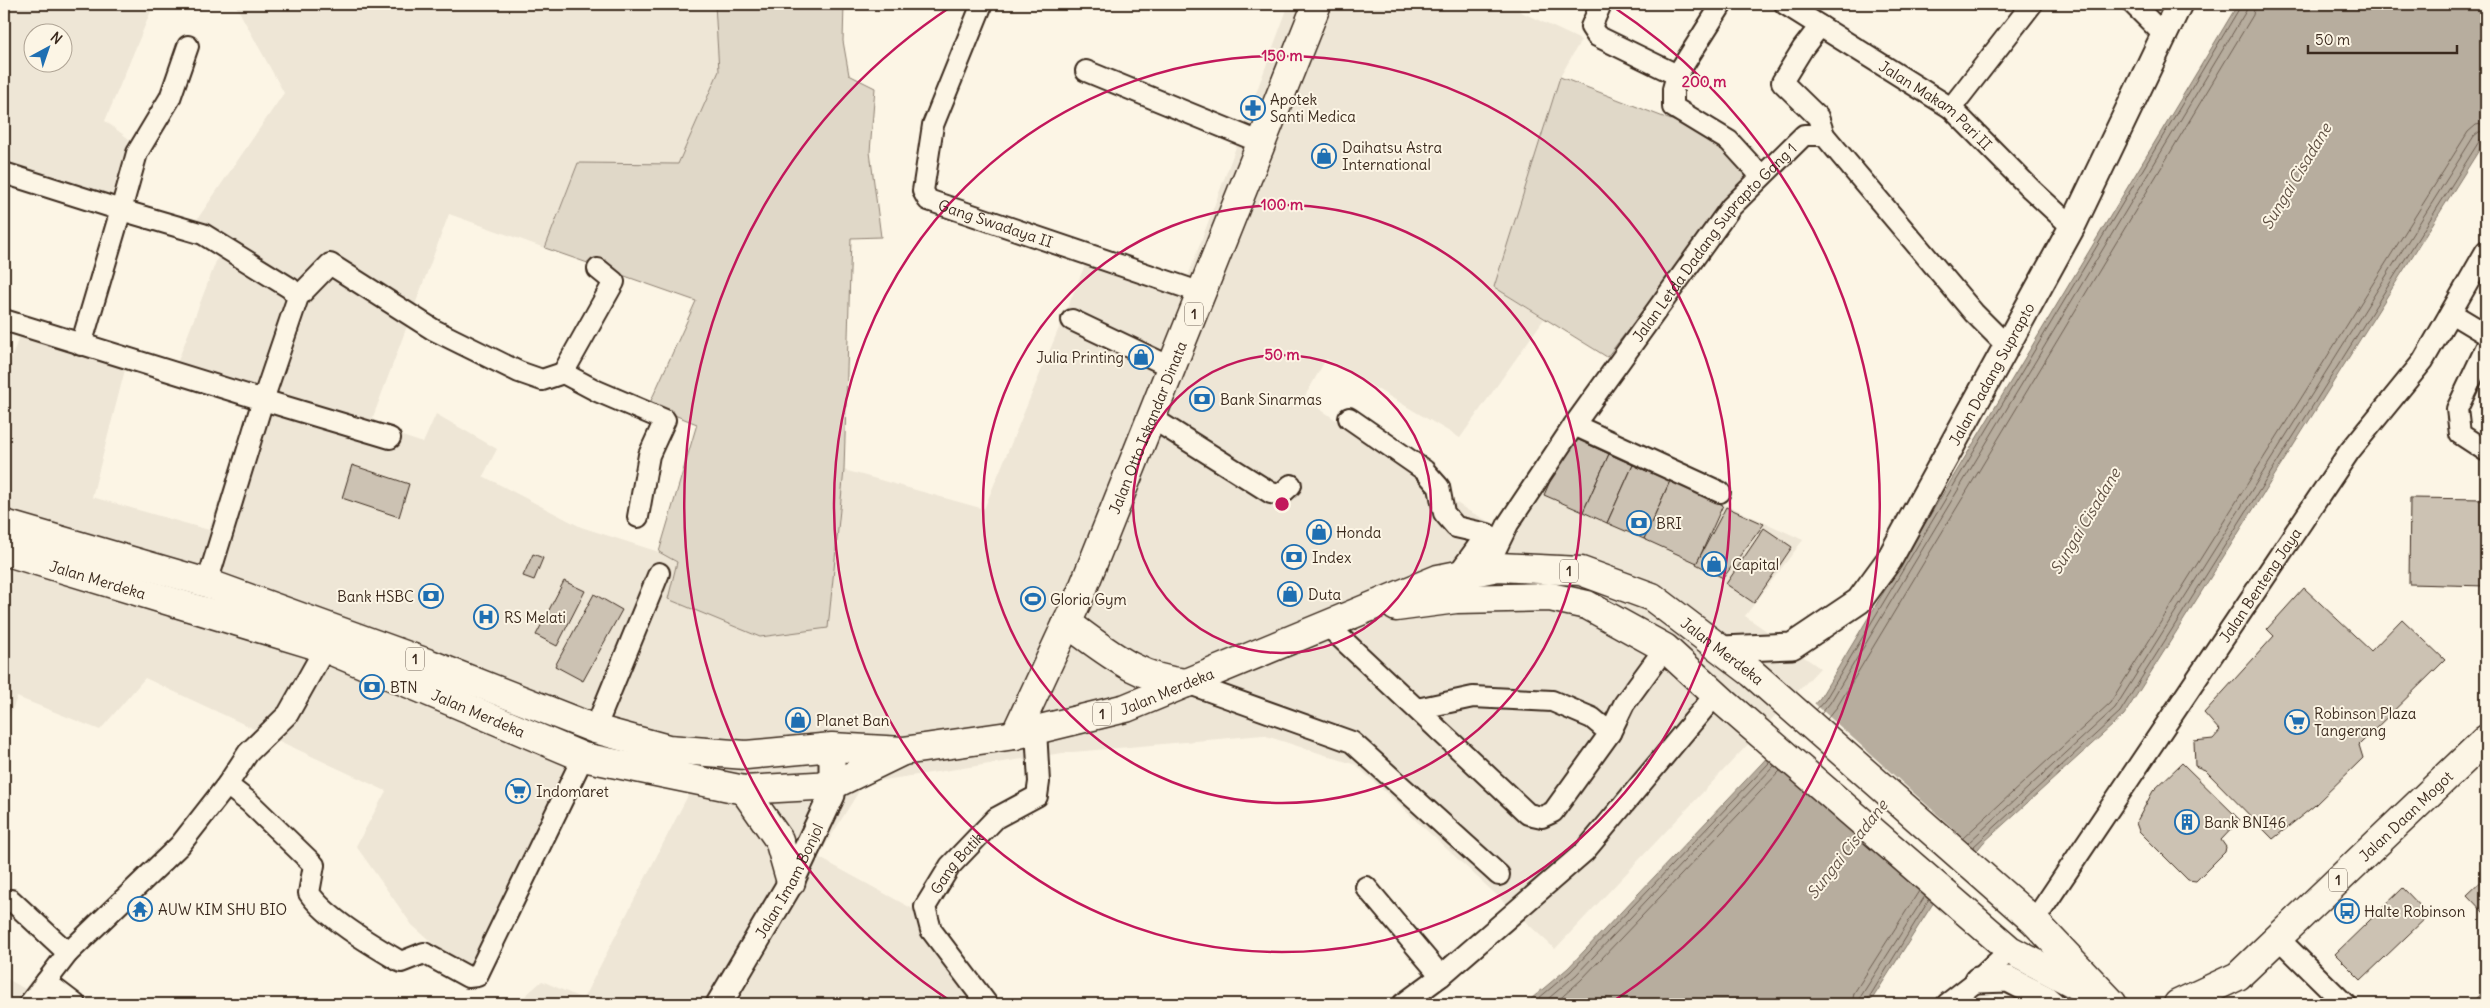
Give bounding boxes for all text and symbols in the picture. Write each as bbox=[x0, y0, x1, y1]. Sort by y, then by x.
north arrow bbox=[22, 22, 72, 72]
scale bar bbox=[2308, 22, 2456, 54]
text: N bbox=[47, 28, 66, 48]
text: 50 m bbox=[2315, 30, 2350, 49]
text: 150 m bbox=[1261, 46, 1303, 65]
street label: Jalan Makam Pari II bbox=[1876, 56, 1996, 154]
text: 200 m bbox=[1682, 72, 1726, 91]
place label: Apotek Santi Medica bbox=[1270, 90, 1356, 126]
pharmacy icon: Apotek Santi Medica bbox=[1240, 95, 1266, 121]
water label: Sungai Cisadane bbox=[2257, 118, 2336, 233]
place label: Daihatsu Astra International bbox=[1342, 138, 1442, 174]
street label: Jalan Letda Dadang Suprapto Gang 1 bbox=[1628, 139, 1800, 345]
shop icon: Daihatsu Astra International bbox=[1311, 143, 1337, 169]
street label: Gang Swadaya II bbox=[936, 195, 1055, 251]
text: 100 m bbox=[1261, 195, 1303, 214]
street label: Jalan Dadang Suprapto bbox=[1945, 299, 2038, 448]
road number: 1 bbox=[1185, 302, 1203, 326]
street label: Jalan Otto Iskandar Dinata bbox=[1104, 338, 1191, 516]
shop icon: Julia Printing bbox=[1128, 344, 1154, 370]
text: 50 m bbox=[1264, 345, 1300, 364]
place label: Julia Printing bbox=[1036, 348, 1124, 367]
bank icon: Bank Sinarmas bbox=[1189, 386, 1215, 412]
place label: Bank Sinarmas bbox=[1220, 390, 1322, 409]
water label: Sungai Cisadane bbox=[2046, 463, 2125, 578]
centre of rings bbox=[1273, 495, 1291, 513]
bank icon: BRI bbox=[1626, 510, 1652, 536]
place label: BRI bbox=[1656, 514, 1682, 533]
shop icon: Honda bbox=[1306, 519, 1332, 545]
place label: Honda bbox=[1336, 523, 1382, 542]
street label: Jalan Benteng Jaya bbox=[2215, 524, 2305, 646]
bank icon: Index bbox=[1281, 544, 1307, 570]
place label: Index bbox=[1312, 548, 1352, 567]
shop icon: Capital bbox=[1701, 551, 1727, 577]
place label: Capital bbox=[1732, 555, 1779, 574]
street label: Jalan Merdeka bbox=[47, 556, 149, 603]
road number: 1 bbox=[1560, 560, 1578, 582]
shop icon: Duta bbox=[1277, 581, 1303, 607]
bank icon: Bank HSBC bbox=[418, 583, 444, 609]
place label: Duta bbox=[1308, 585, 1341, 604]
sports icon: Gloria Gym bbox=[1020, 586, 1046, 612]
place label: Bank HSBC bbox=[337, 587, 414, 606]
place label: Gloria Gym bbox=[1050, 590, 1127, 609]
hospital icon: RS Melati bbox=[473, 604, 499, 630]
place label: RS Melati bbox=[504, 608, 566, 627]
street label: Jalan Merdeka bbox=[1677, 613, 1768, 689]
road number: 1 bbox=[406, 648, 424, 671]
street label: Jalan Merdeka bbox=[1118, 663, 1217, 719]
bank icon: BTN bbox=[359, 674, 385, 700]
place label: BTN bbox=[390, 678, 418, 697]
street label: Jalan Merdeka bbox=[429, 685, 528, 741]
road number: 1 bbox=[1093, 702, 1111, 726]
place label: Robinson Plaza Tangerang bbox=[2314, 704, 2417, 740]
shop icon: Planet Ban bbox=[785, 707, 811, 733]
supermarket icon: Robinson Plaza Tangerang bbox=[2284, 709, 2310, 735]
place label: Planet Ban bbox=[816, 711, 890, 730]
street label: Jalan Daan Mogot bbox=[2355, 767, 2456, 865]
supermarket icon: Indomaret bbox=[505, 778, 531, 804]
place label: Indomaret bbox=[536, 782, 609, 801]
water label: Sungai Cisadane bbox=[1802, 795, 1893, 902]
building icon: Bank BNI46 bbox=[2174, 809, 2200, 835]
place label: Bank BNI46 bbox=[2204, 813, 2286, 832]
street label: Jalan Imam Bonjol bbox=[751, 820, 827, 941]
street label: Gang Batik bbox=[926, 828, 987, 897]
road number: 1 bbox=[2329, 868, 2347, 892]
temple icon: AUW KIM SHU BIO bbox=[127, 896, 153, 922]
bus stop icon: Halte Robinson bbox=[2334, 898, 2360, 924]
place label: AUW KIM SHU BIO bbox=[158, 900, 287, 919]
place label: Halte Robinson bbox=[2364, 902, 2466, 921]

